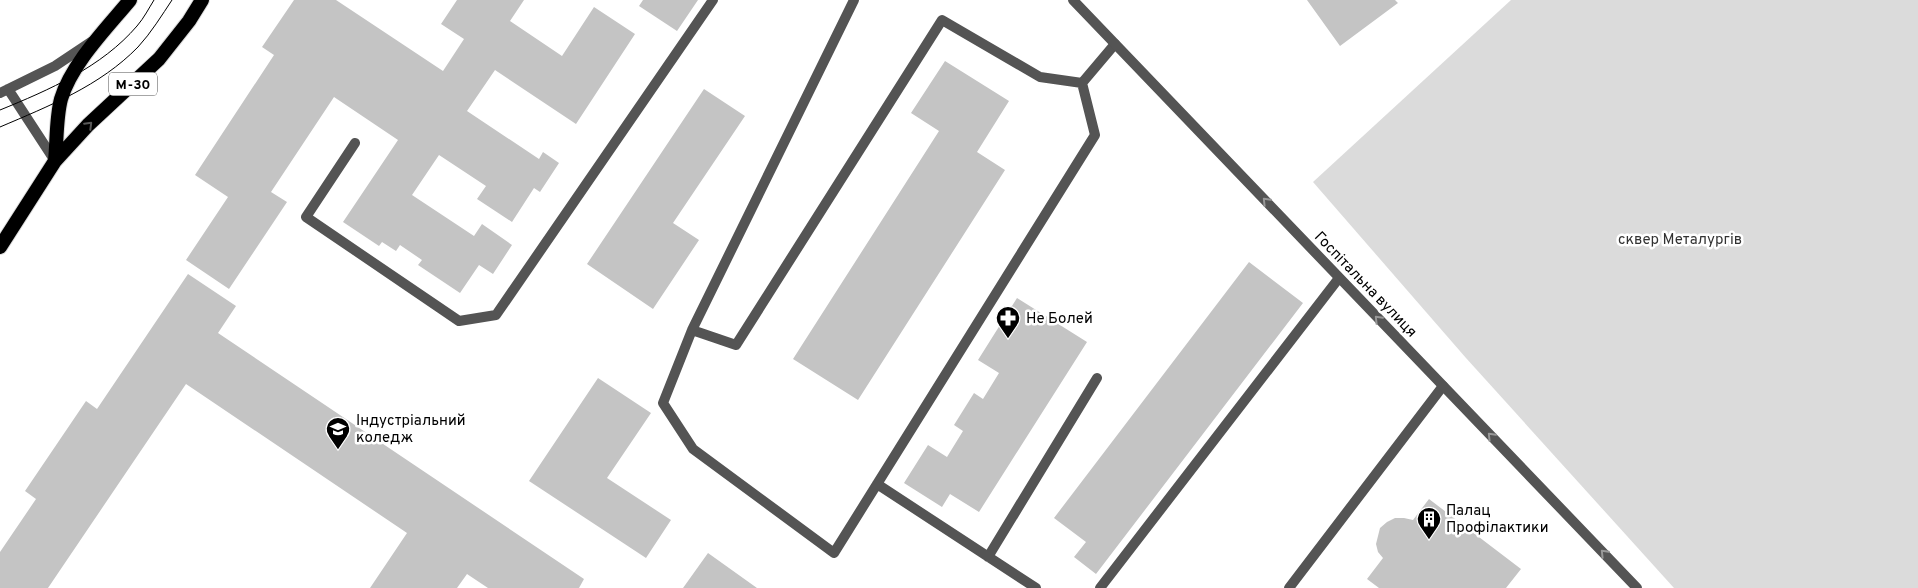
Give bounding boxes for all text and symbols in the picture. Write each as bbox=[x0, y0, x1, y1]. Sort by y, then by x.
road number: М-30 bbox=[109, 72, 157, 96]
one-way arrow bbox=[83, 122, 92, 131]
one-way arrow bbox=[1263, 198, 1272, 207]
street label: Госпітальна вулиця bbox=[1310, 228, 1420, 342]
park label: сквер Металургів bbox=[1618, 231, 1742, 250]
pharmacy icon: Не Болей bbox=[995, 305, 1021, 339]
place label: Не Болей bbox=[1026, 310, 1093, 329]
one-way arrow bbox=[1375, 315, 1384, 324]
place label: Індустріальний коледж bbox=[356, 412, 466, 448]
school or university icon: Індустріальний коледж bbox=[325, 416, 351, 450]
one-way arrow bbox=[1488, 433, 1497, 442]
place label: Палац Профілактики bbox=[1446, 502, 1549, 538]
building icon: Палац Профілактики bbox=[1416, 506, 1442, 540]
one-way arrow bbox=[1600, 550, 1609, 559]

